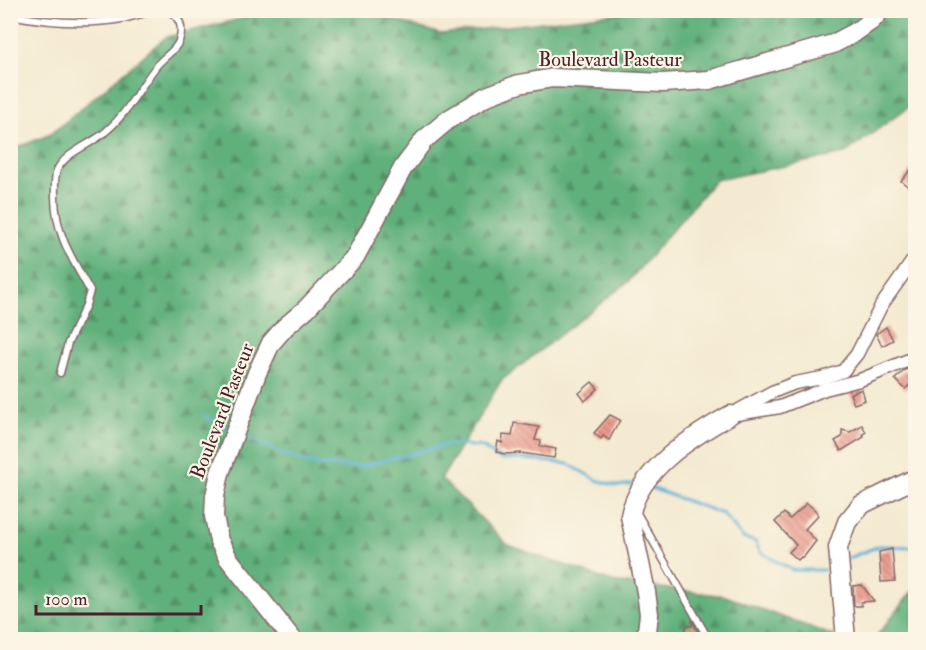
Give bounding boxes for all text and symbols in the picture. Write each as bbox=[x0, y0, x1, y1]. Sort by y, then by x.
street label: Boulevard Pasteur bbox=[538, 47, 682, 72]
street label: Boulevard Pasteur bbox=[185, 339, 260, 483]
scale bar bbox=[36, 578, 201, 616]
text: 100 m bbox=[45, 588, 88, 611]

